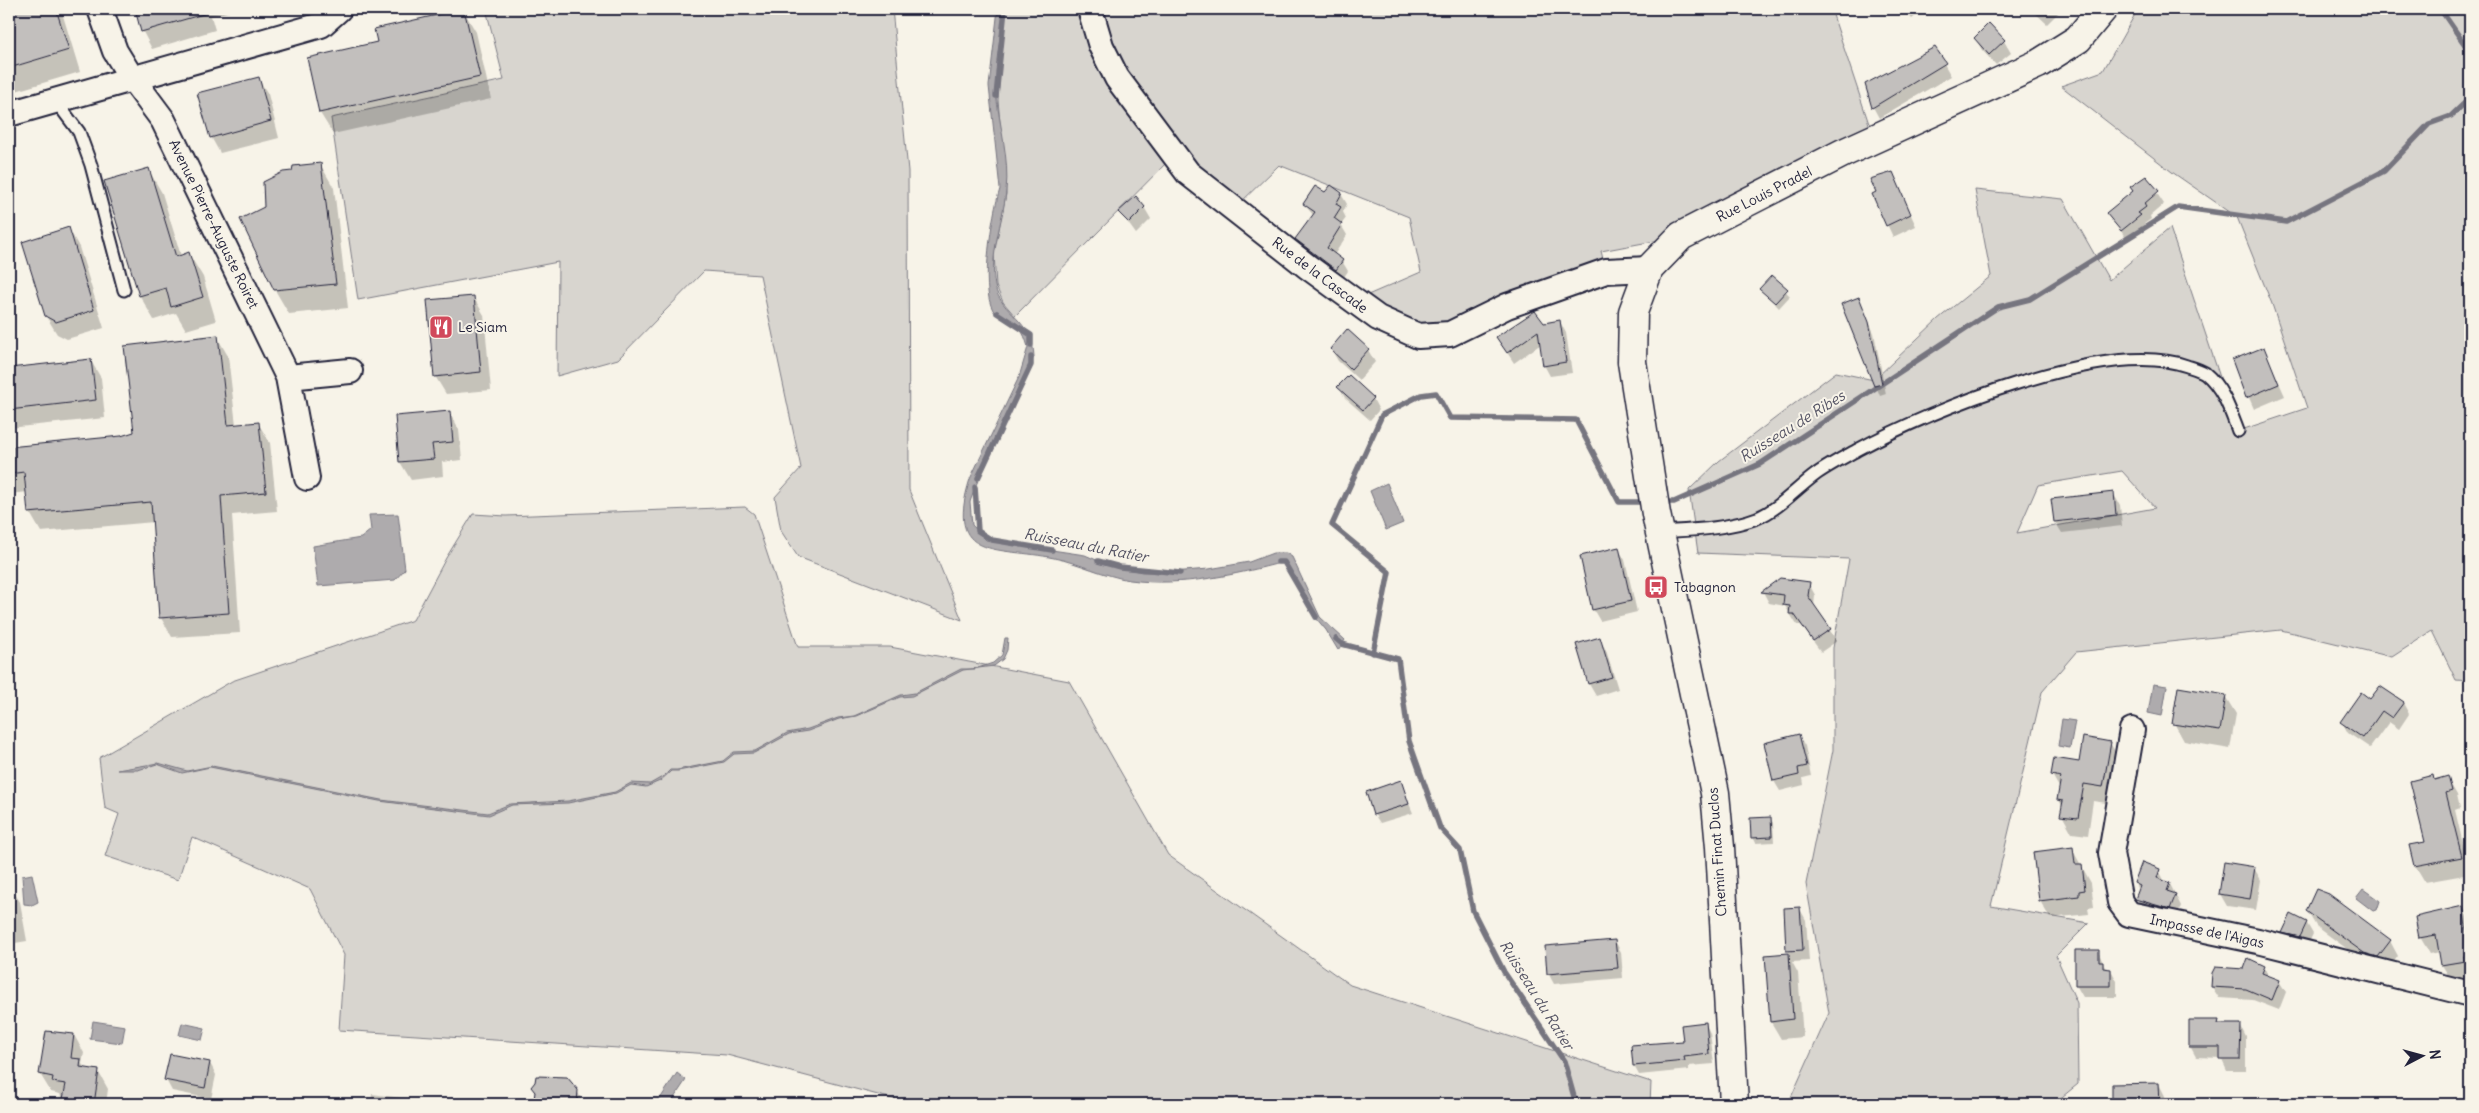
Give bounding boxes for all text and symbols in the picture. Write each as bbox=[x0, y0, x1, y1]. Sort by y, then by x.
street label: Avenue Pierre-Auguste Roiret bbox=[165, 136, 263, 312]
street label: Rue Louis Pradel bbox=[1713, 162, 1815, 226]
street label: Rue de la Cascade bbox=[1268, 233, 1372, 317]
restaurant icon: Le Siam bbox=[428, 314, 454, 340]
place label: Le Siam bbox=[458, 318, 507, 336]
water label: Ruisseau de Ribes bbox=[1736, 385, 1849, 466]
water label: Ruisseau du Ratier bbox=[1022, 524, 1151, 567]
bus stop icon: Tabagnon bbox=[1643, 574, 1669, 600]
place label: Tabagnon bbox=[1674, 578, 1736, 596]
street label: Chemin Finat Duclos bbox=[1704, 787, 1730, 917]
street label: Impasse de l'Aigas bbox=[2148, 910, 2266, 952]
water label: Ruisseau du Ratier bbox=[1496, 937, 1579, 1055]
north arrow bbox=[2396, 1030, 2446, 1080]
text: N bbox=[2425, 1049, 2444, 1060]

